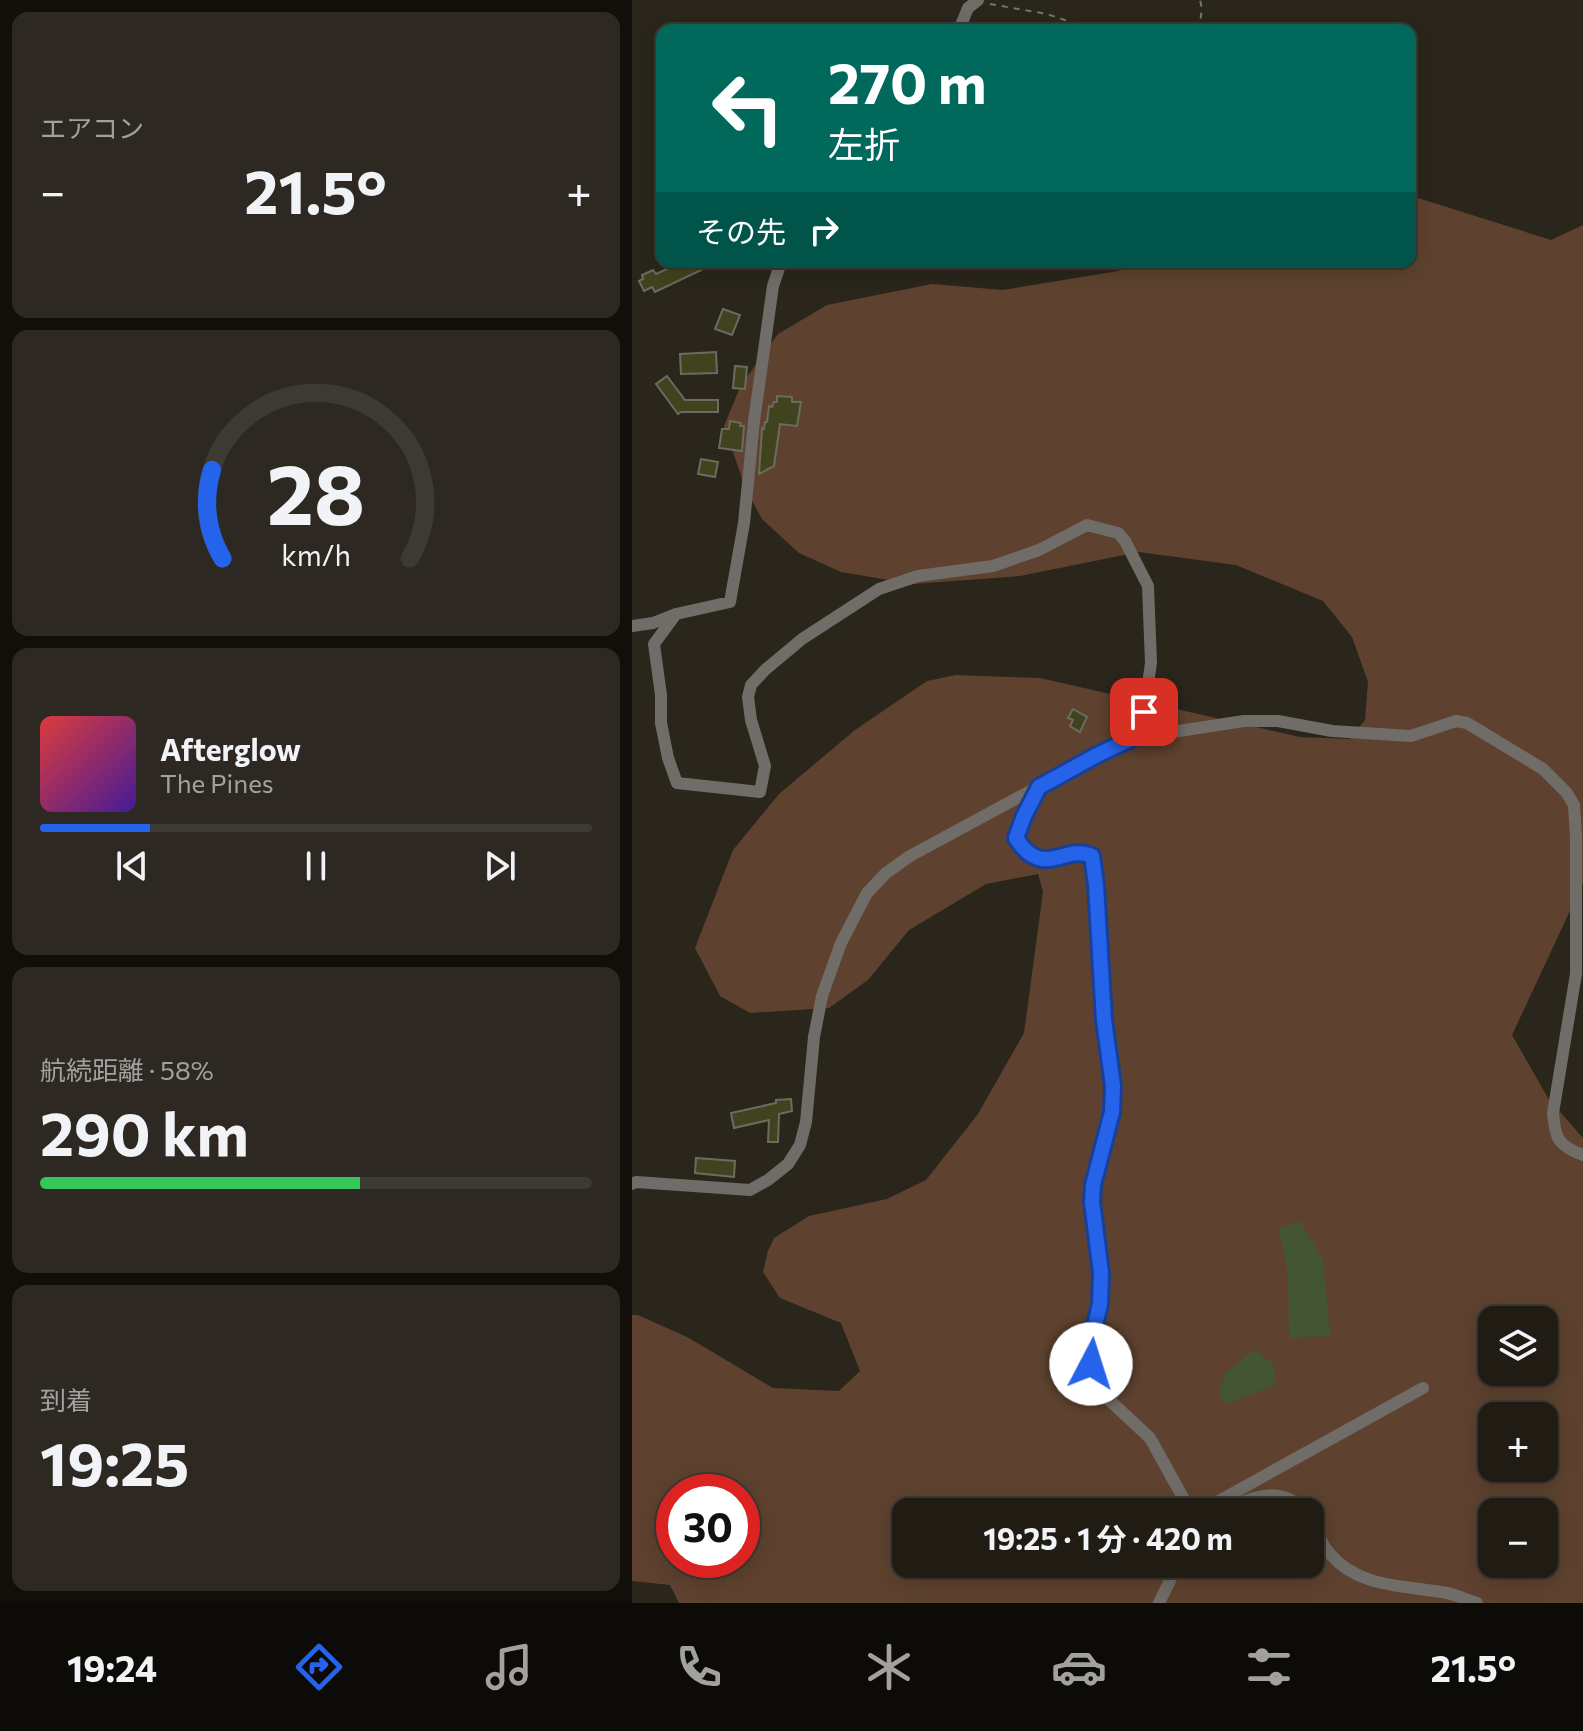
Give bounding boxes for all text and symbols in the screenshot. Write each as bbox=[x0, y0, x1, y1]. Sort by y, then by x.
text: 270 m bbox=[828, 47, 987, 116]
icon: left bbox=[696, 56, 800, 160]
text: エアコン bbox=[40, 112, 144, 143]
text: 左折 bbox=[828, 121, 900, 165]
text: 21.5° bbox=[244, 153, 387, 226]
text: − bbox=[40, 163, 65, 217]
text: + bbox=[566, 163, 592, 217]
icon: right bbox=[802, 208, 846, 252]
text: その先 bbox=[696, 212, 786, 249]
text: 28 bbox=[267, 440, 365, 542]
text: km/h bbox=[281, 537, 351, 572]
pin bbox=[1110, 678, 1178, 746]
icon: arrive bbox=[1122, 690, 1166, 734]
text: Afterglow bbox=[160, 730, 301, 767]
text: The Pines bbox=[160, 767, 274, 798]
icon: previous bbox=[110, 844, 154, 888]
icon: pause bbox=[294, 844, 338, 888]
icon: next bbox=[478, 844, 522, 888]
text: 航続距離 · 58% bbox=[40, 1054, 214, 1085]
text: 290 km bbox=[40, 1095, 249, 1168]
map controls bbox=[1478, 1306, 1558, 1578]
button: layers bbox=[1478, 1306, 1558, 1386]
position arrow bbox=[1049, 1322, 1133, 1406]
text: 到着 bbox=[40, 1384, 92, 1415]
button: + bbox=[1478, 1402, 1558, 1482]
text: 19:25 bbox=[40, 1425, 189, 1498]
speed limit sign: 30 bbox=[656, 1474, 760, 1578]
button: − bbox=[1478, 1498, 1558, 1578]
text: 19:25 · 1 分 · 420 m bbox=[983, 1519, 1233, 1556]
icon: directions bbox=[291, 1639, 347, 1695]
icon: music bbox=[481, 1639, 537, 1695]
icon: phone bbox=[671, 1639, 727, 1695]
icon: climate bbox=[861, 1639, 917, 1695]
icon: car bbox=[1051, 1639, 1107, 1695]
icon: filters bbox=[1241, 1639, 1297, 1695]
text: 19:24 bbox=[67, 1645, 157, 1689]
text: 21.5° bbox=[1431, 1645, 1516, 1689]

